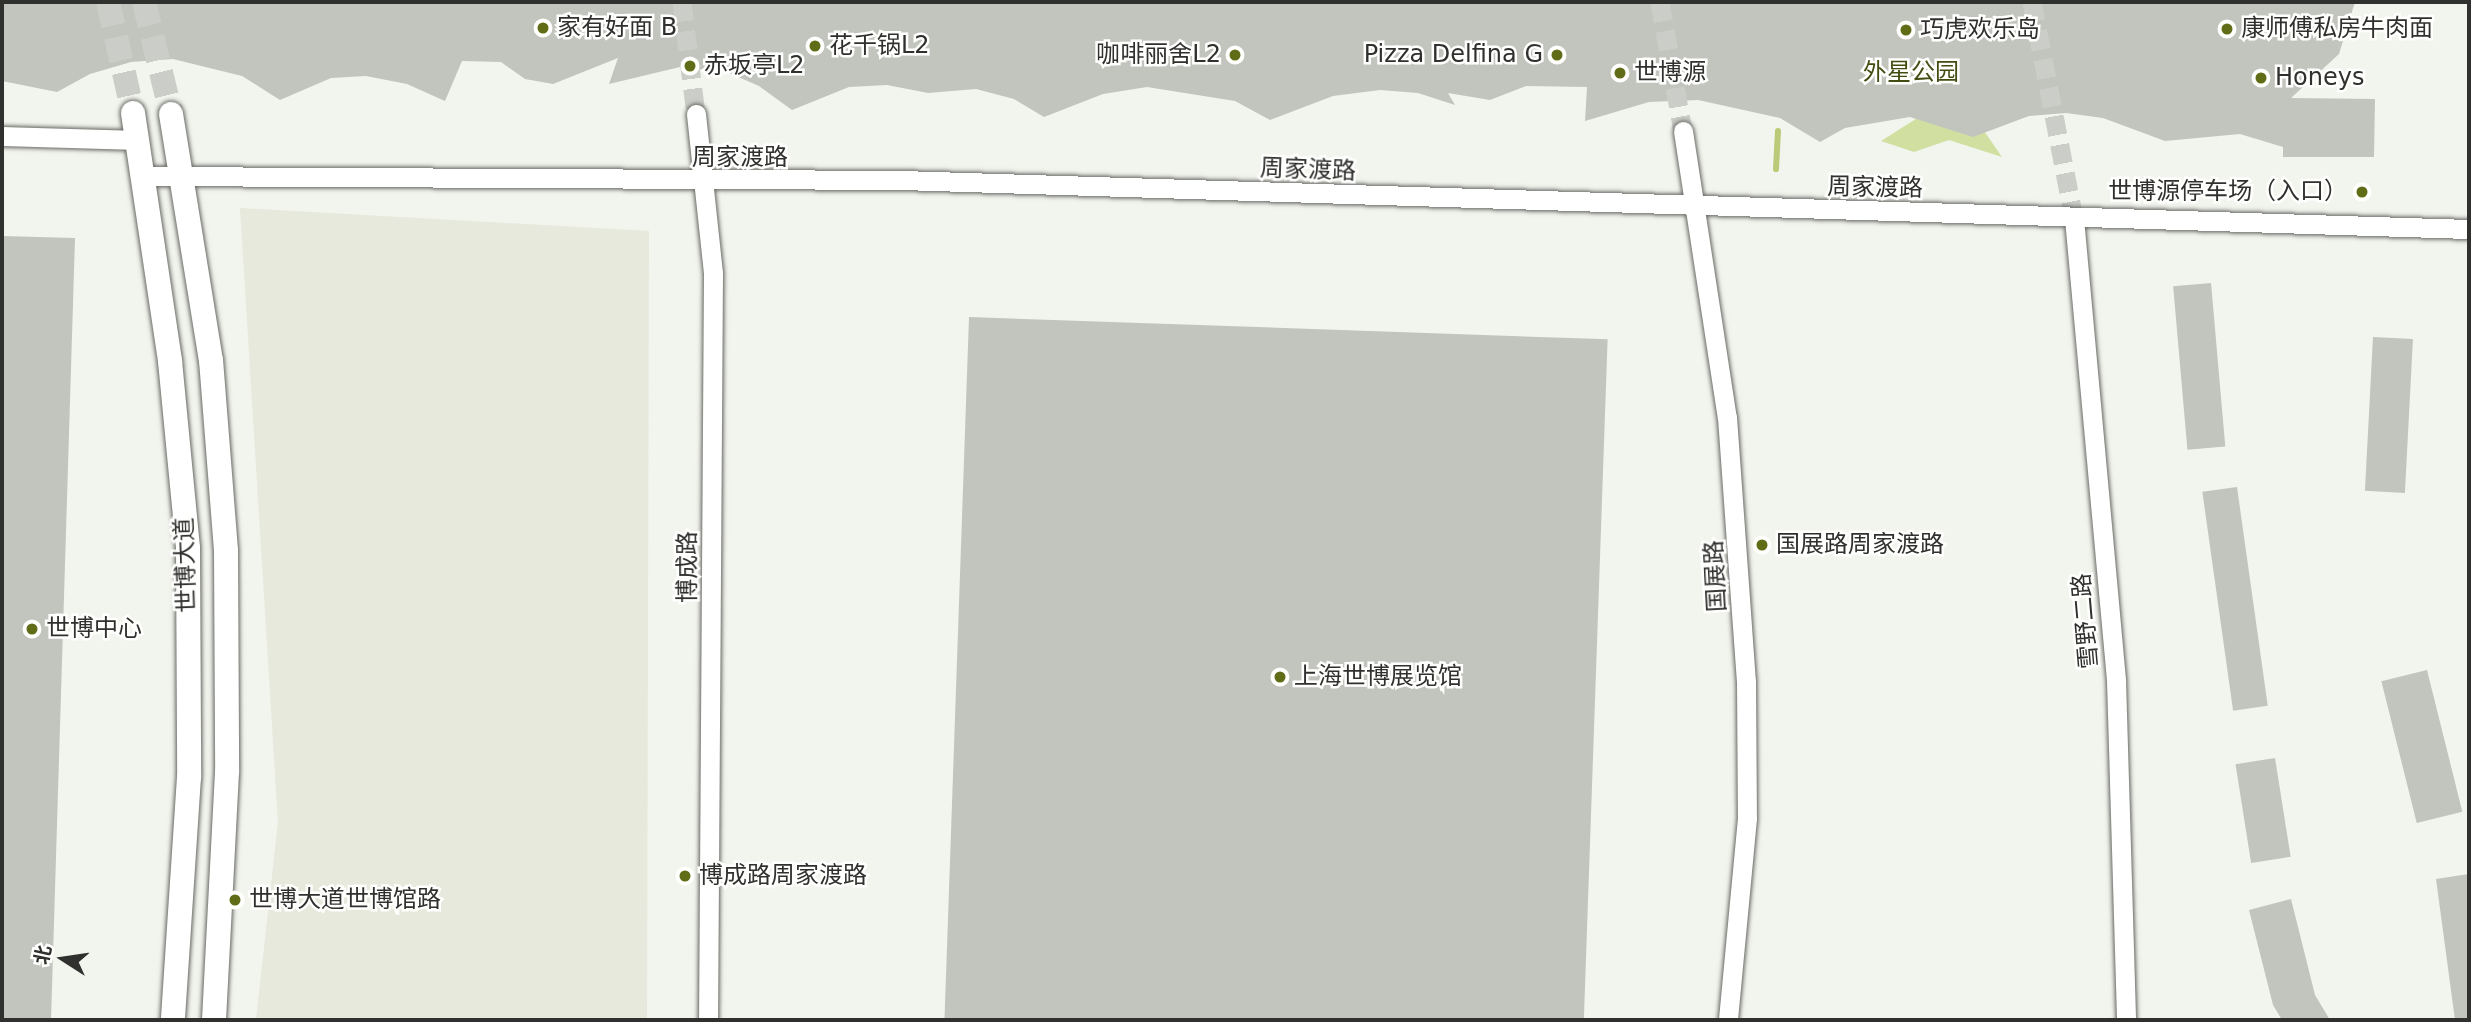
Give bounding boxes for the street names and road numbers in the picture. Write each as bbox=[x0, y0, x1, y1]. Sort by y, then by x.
street label: 周家渡路 bbox=[692, 144, 788, 172]
street label: 周家渡路 bbox=[1260, 154, 1356, 186]
street label: 周家渡路 bbox=[1827, 173, 1923, 203]
street label: 世博大道 bbox=[170, 517, 202, 613]
street label: 博成路 bbox=[674, 531, 702, 603]
street label: 国展路 bbox=[1700, 539, 1732, 613]
street label: 雪野二路 bbox=[2067, 572, 2105, 670]

